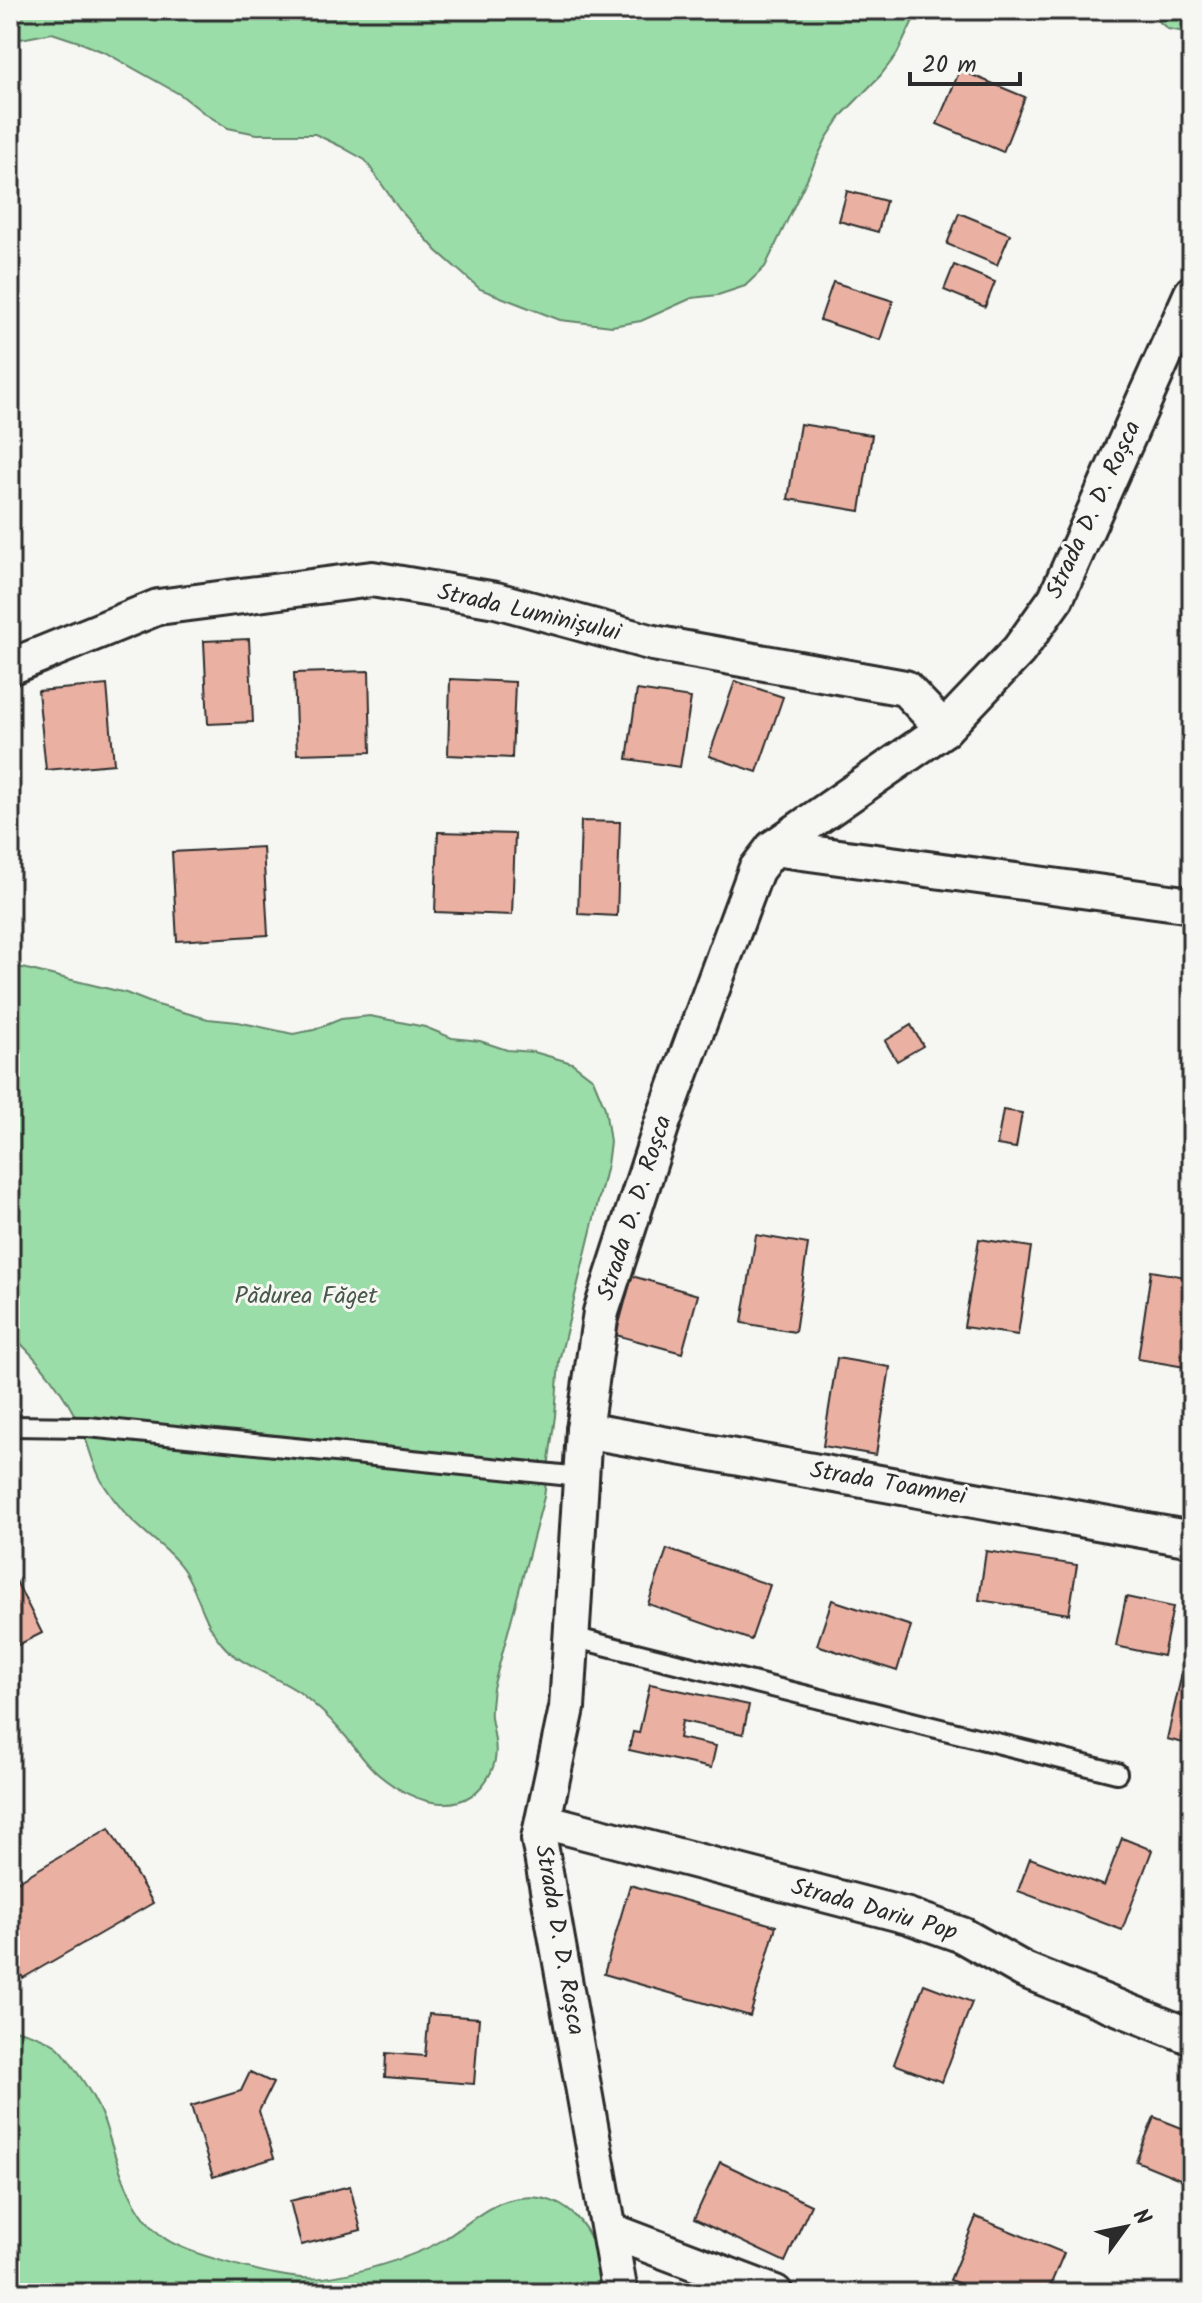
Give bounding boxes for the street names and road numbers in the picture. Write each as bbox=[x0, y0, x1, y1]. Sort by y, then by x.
street label: Strada D. D. Roșca bbox=[1036, 414, 1152, 606]
street label: Strada Luminișului bbox=[434, 573, 626, 653]
street label: Strada D. D. Roșca bbox=[587, 1110, 683, 1306]
street label: Strada Toamnei bbox=[807, 1451, 970, 1517]
street label: Strada D. D. Roșca bbox=[523, 1842, 595, 2038]
street label: Strada Dariu Pop bbox=[786, 1868, 962, 1952]

